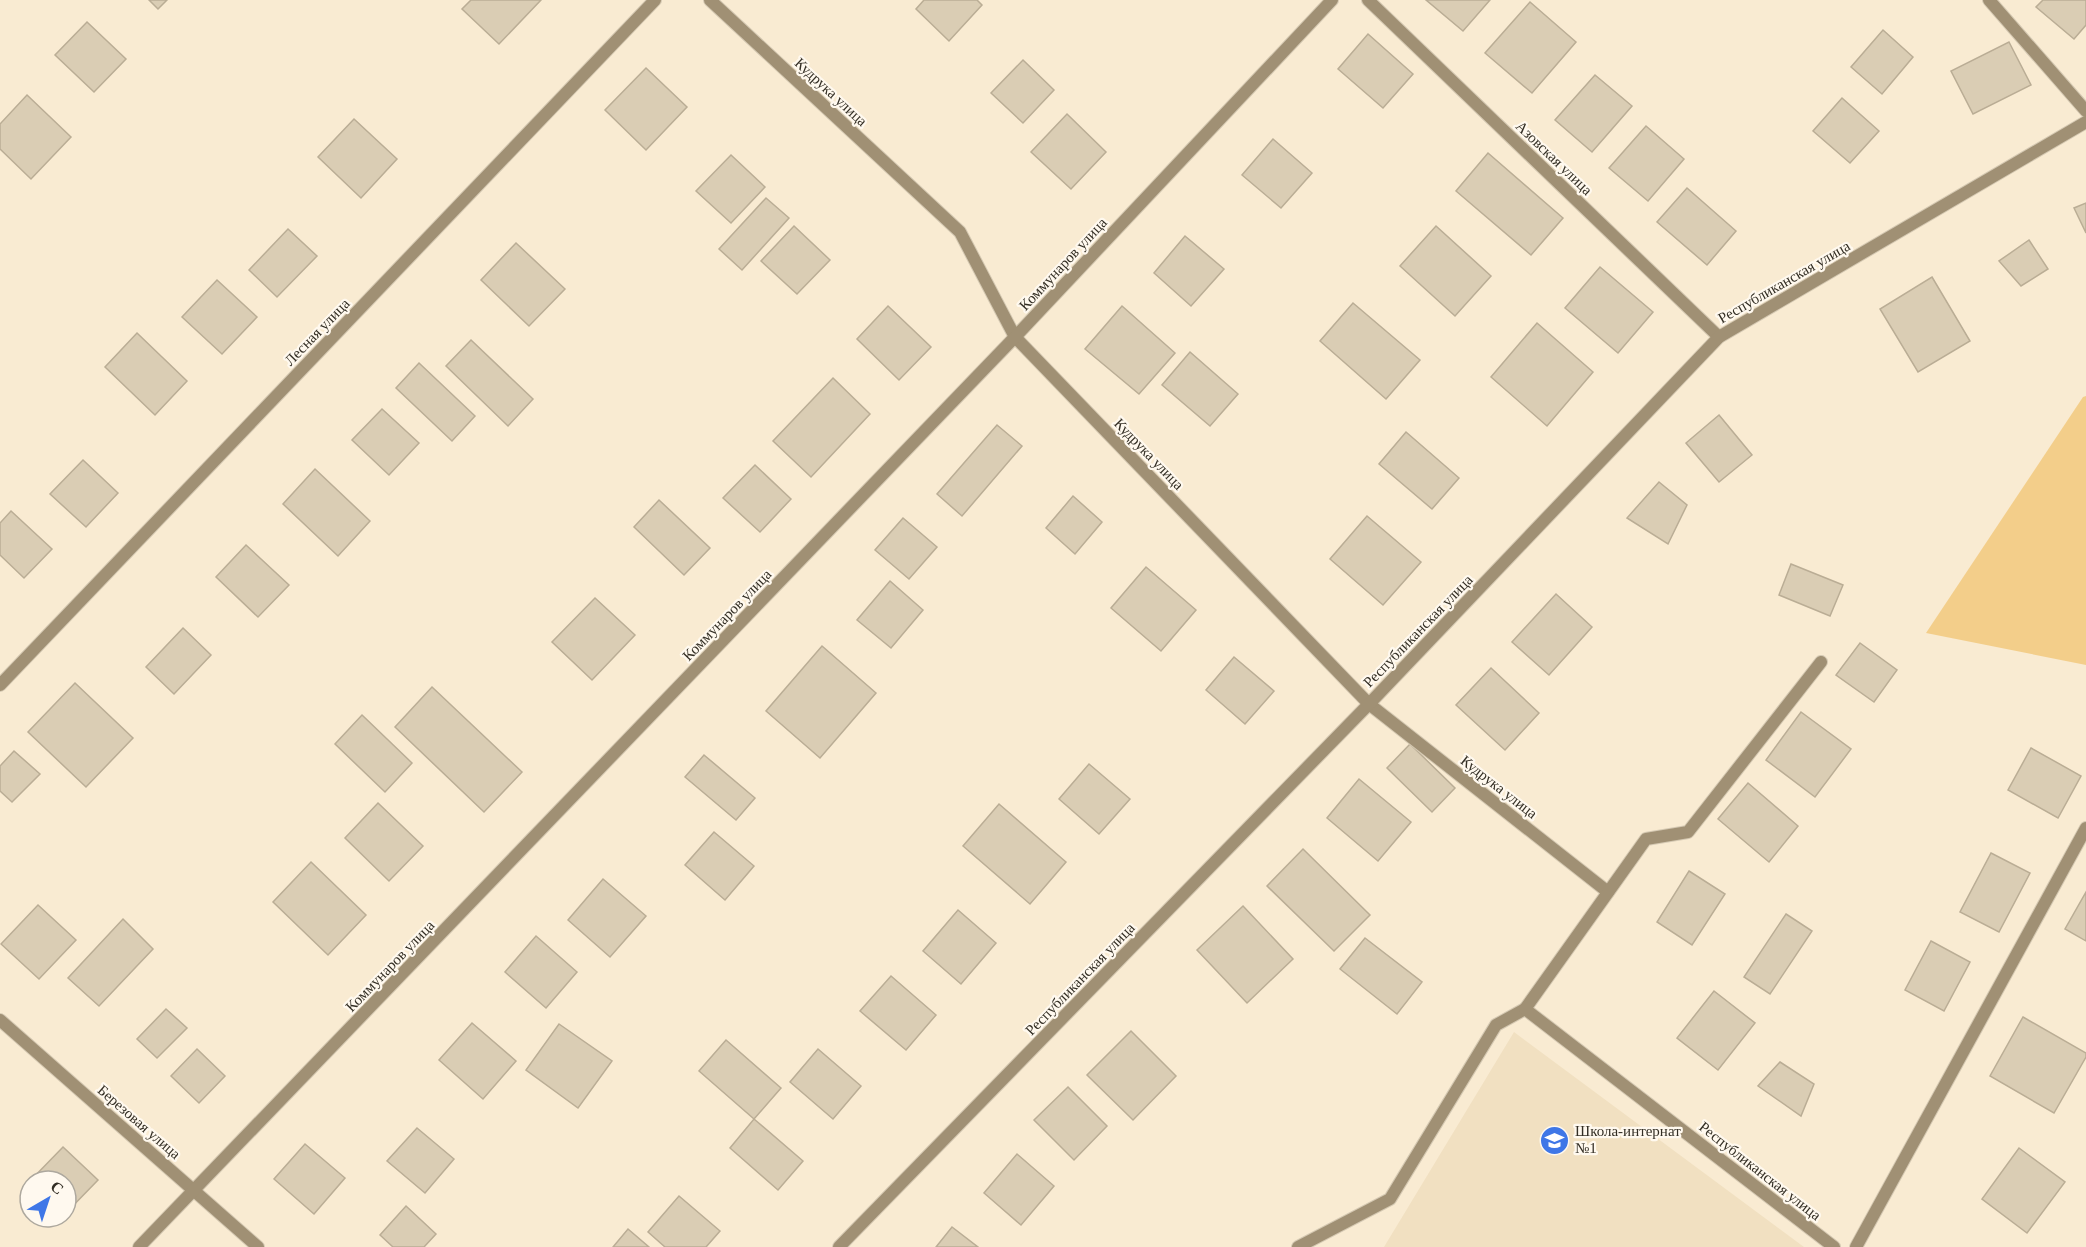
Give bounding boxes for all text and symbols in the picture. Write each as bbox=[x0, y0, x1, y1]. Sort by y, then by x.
street label: Кудрука улица bbox=[792, 55, 870, 130]
street label: Азовская улица bbox=[1513, 118, 1595, 198]
street label: Коммунаров улица bbox=[1016, 214, 1110, 314]
street label: Республиканская улица bbox=[1715, 237, 1853, 326]
street label: Лесная улица bbox=[281, 295, 353, 369]
street label: Кудрука улица bbox=[1111, 415, 1187, 493]
street label: Коммунаров улица bbox=[679, 566, 775, 664]
street label: Республиканская улица bbox=[1360, 571, 1476, 690]
street label: Кудрука улица bbox=[1458, 752, 1541, 822]
street label: Коммунаров улица bbox=[342, 917, 438, 1015]
street label: Республиканская улица bbox=[1022, 919, 1138, 1038]
street label: Березовая улица bbox=[94, 1082, 184, 1162]
street label: Республиканская улица bbox=[1696, 1119, 1824, 1224]
place label: Школа-интернат №1 bbox=[1575, 1123, 1681, 1156]
school or university icon: Школа-интернат №1 bbox=[1538, 1124, 1570, 1156]
north arrow bbox=[18, 1169, 78, 1229]
text: С bbox=[47, 1177, 67, 1198]

